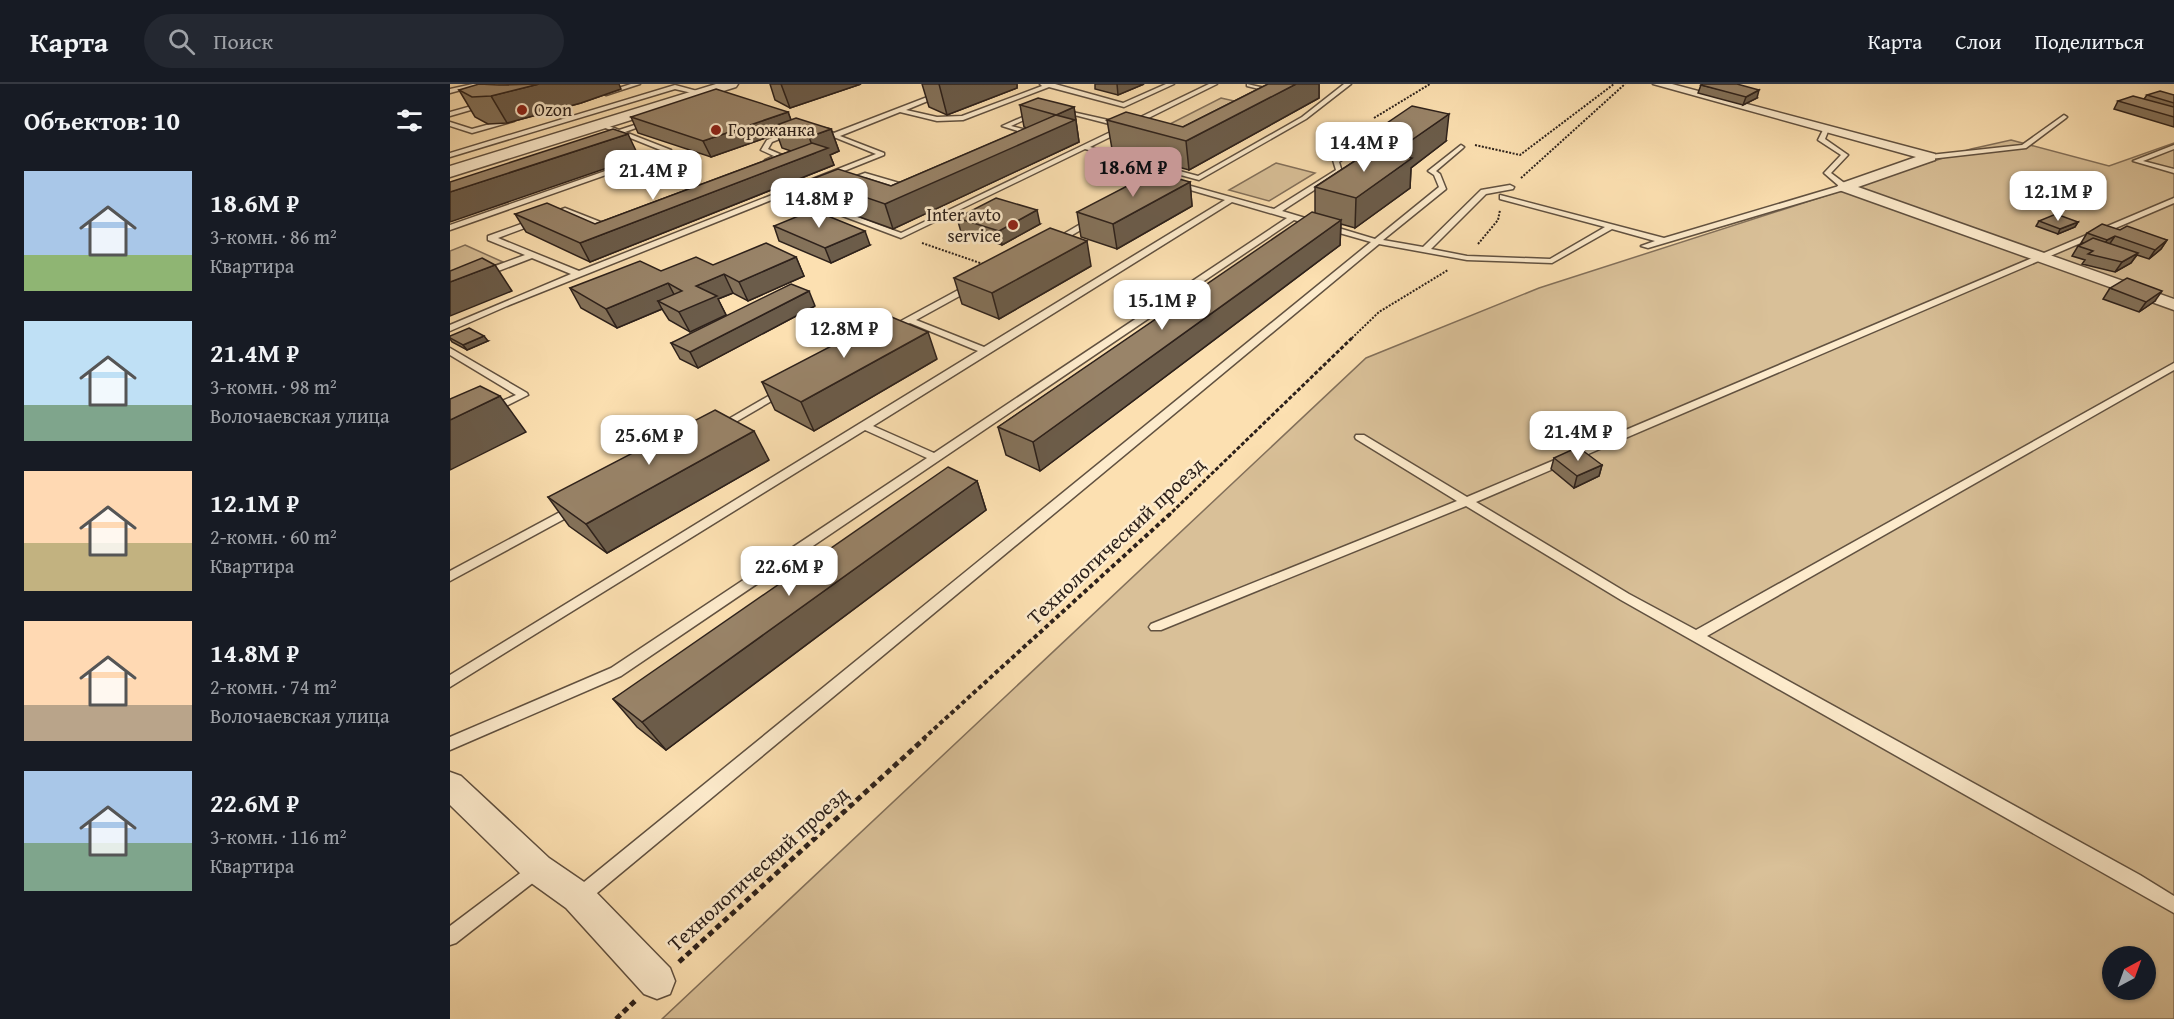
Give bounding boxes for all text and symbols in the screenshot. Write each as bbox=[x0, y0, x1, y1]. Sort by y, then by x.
search box bbox=[144, 14, 564, 68]
text: Карта bbox=[30, 21, 108, 62]
icon: search bbox=[165, 25, 198, 58]
text: Поиск bbox=[213, 25, 273, 57]
text: Карта bbox=[1868, 26, 1922, 57]
text: Слои bbox=[1955, 26, 2001, 57]
text: Поделиться bbox=[2034, 26, 2144, 57]
place label: Ozon bbox=[534, 96, 572, 123]
text: Объектов: 10 bbox=[24, 101, 180, 140]
marker: Ozon bbox=[515, 103, 529, 117]
icon: filters bbox=[393, 104, 426, 137]
place label: Горожанка bbox=[728, 116, 815, 143]
pin: 14.4M ₽ bbox=[1309, 122, 1419, 173]
marker: Горожанка bbox=[709, 123, 723, 137]
text: 14.4M ₽ bbox=[1330, 127, 1398, 156]
pin: 18.6M ₽ bbox=[1078, 147, 1188, 198]
pin: 21.4M ₽ bbox=[598, 150, 708, 201]
text: 18.6M ₽ bbox=[1099, 152, 1167, 181]
text: 21.4M ₽ bbox=[619, 155, 687, 184]
pin: 12.1M ₽ bbox=[2003, 171, 2113, 222]
text: 12.1M ₽ bbox=[2024, 176, 2092, 205]
pin: 14.8M ₽ bbox=[764, 178, 874, 229]
text: 18.6M ₽ bbox=[210, 183, 299, 222]
text: 14.8M ₽ bbox=[785, 183, 853, 212]
icon: home bbox=[72, 195, 144, 267]
place label: Inter avto service bbox=[926, 201, 1001, 249]
marker: Inter avto service bbox=[1006, 218, 1020, 232]
text: 3-комн. · 86 m² bbox=[210, 222, 337, 251]
text: Квартира bbox=[210, 251, 294, 280]
pin: 15.1M ₽ bbox=[1107, 280, 1217, 331]
text: 15.1M ₽ bbox=[1128, 285, 1196, 314]
pin: 12.8M ₽ bbox=[789, 308, 899, 359]
text: 12.8M ₽ bbox=[810, 313, 878, 342]
text: 21.4M ₽ bbox=[210, 333, 299, 372]
icon: home bbox=[72, 345, 144, 417]
text: 3-комн. · 98 m² bbox=[210, 372, 337, 401]
text: Волочаевская улица bbox=[210, 401, 390, 430]
pin: 21.4M ₽ bbox=[1523, 411, 1633, 462]
pin: 25.6M ₽ bbox=[594, 415, 704, 466]
text: 21.4M ₽ bbox=[1544, 416, 1612, 445]
text: 25.6M ₽ bbox=[615, 420, 683, 449]
street label: Технологический проезд bbox=[1019, 449, 1212, 632]
text: 12.1M ₽ bbox=[210, 483, 299, 522]
icon: home bbox=[72, 495, 144, 567]
text: 2-комн. · 60 m² bbox=[210, 522, 337, 551]
pin: 22.6M ₽ bbox=[734, 546, 844, 597]
text: Квартира bbox=[210, 551, 294, 580]
text: 22.6M ₽ bbox=[755, 551, 823, 580]
text: 14.8M ₽ bbox=[210, 633, 299, 672]
icon: home bbox=[72, 645, 144, 717]
text: 2-комн. · 74 m² bbox=[210, 672, 337, 701]
text: Волочаевская улица bbox=[210, 701, 390, 730]
street label: Технологический проезд bbox=[660, 778, 855, 958]
text: 22.6M ₽ bbox=[210, 783, 299, 822]
icon: home bbox=[72, 795, 144, 867]
text: 3-комн. · 116 m² bbox=[210, 822, 346, 851]
text: Квартира bbox=[210, 851, 294, 880]
north arrow bbox=[2102, 946, 2156, 1000]
map controls bbox=[2102, 946, 2156, 1000]

